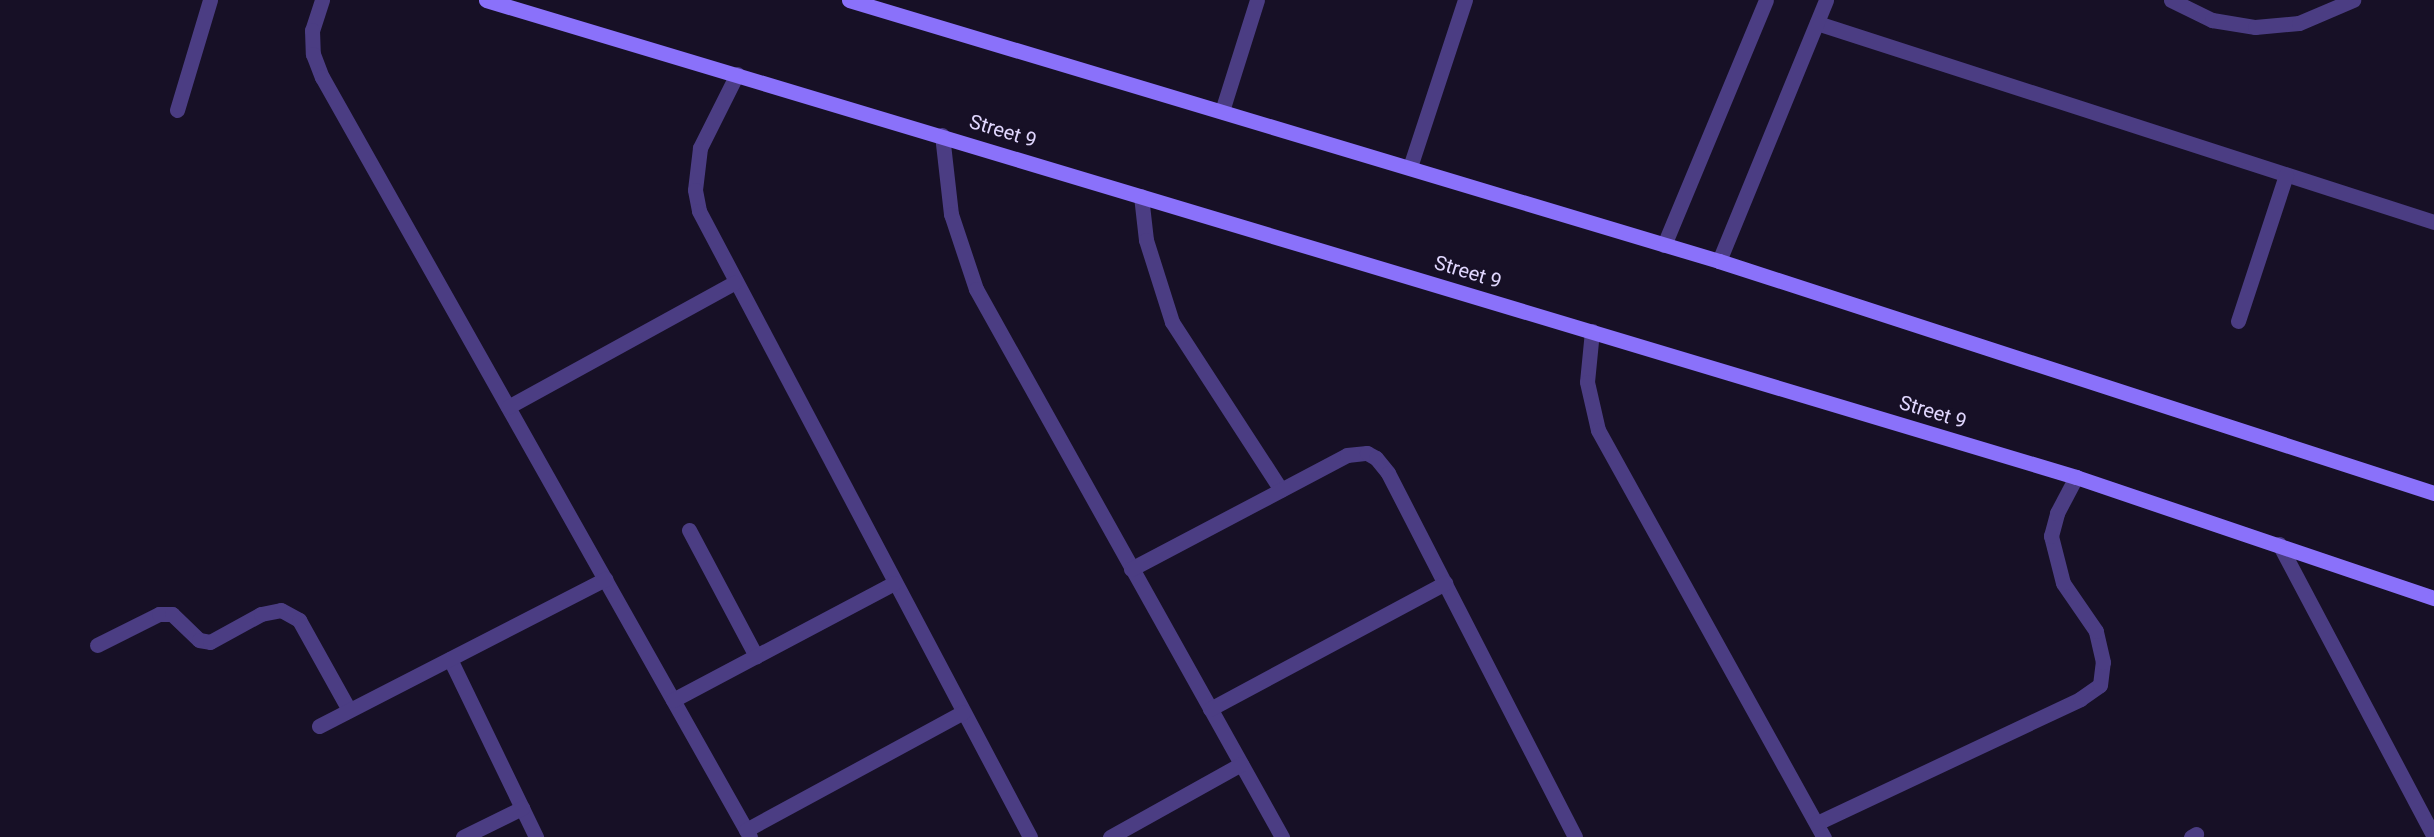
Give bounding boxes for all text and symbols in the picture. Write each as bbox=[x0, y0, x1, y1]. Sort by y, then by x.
street label: Street 9 bbox=[967, 109, 1039, 153]
street label: Street 9 bbox=[1432, 250, 1504, 294]
street label: Street 9 bbox=[1897, 390, 1969, 434]

